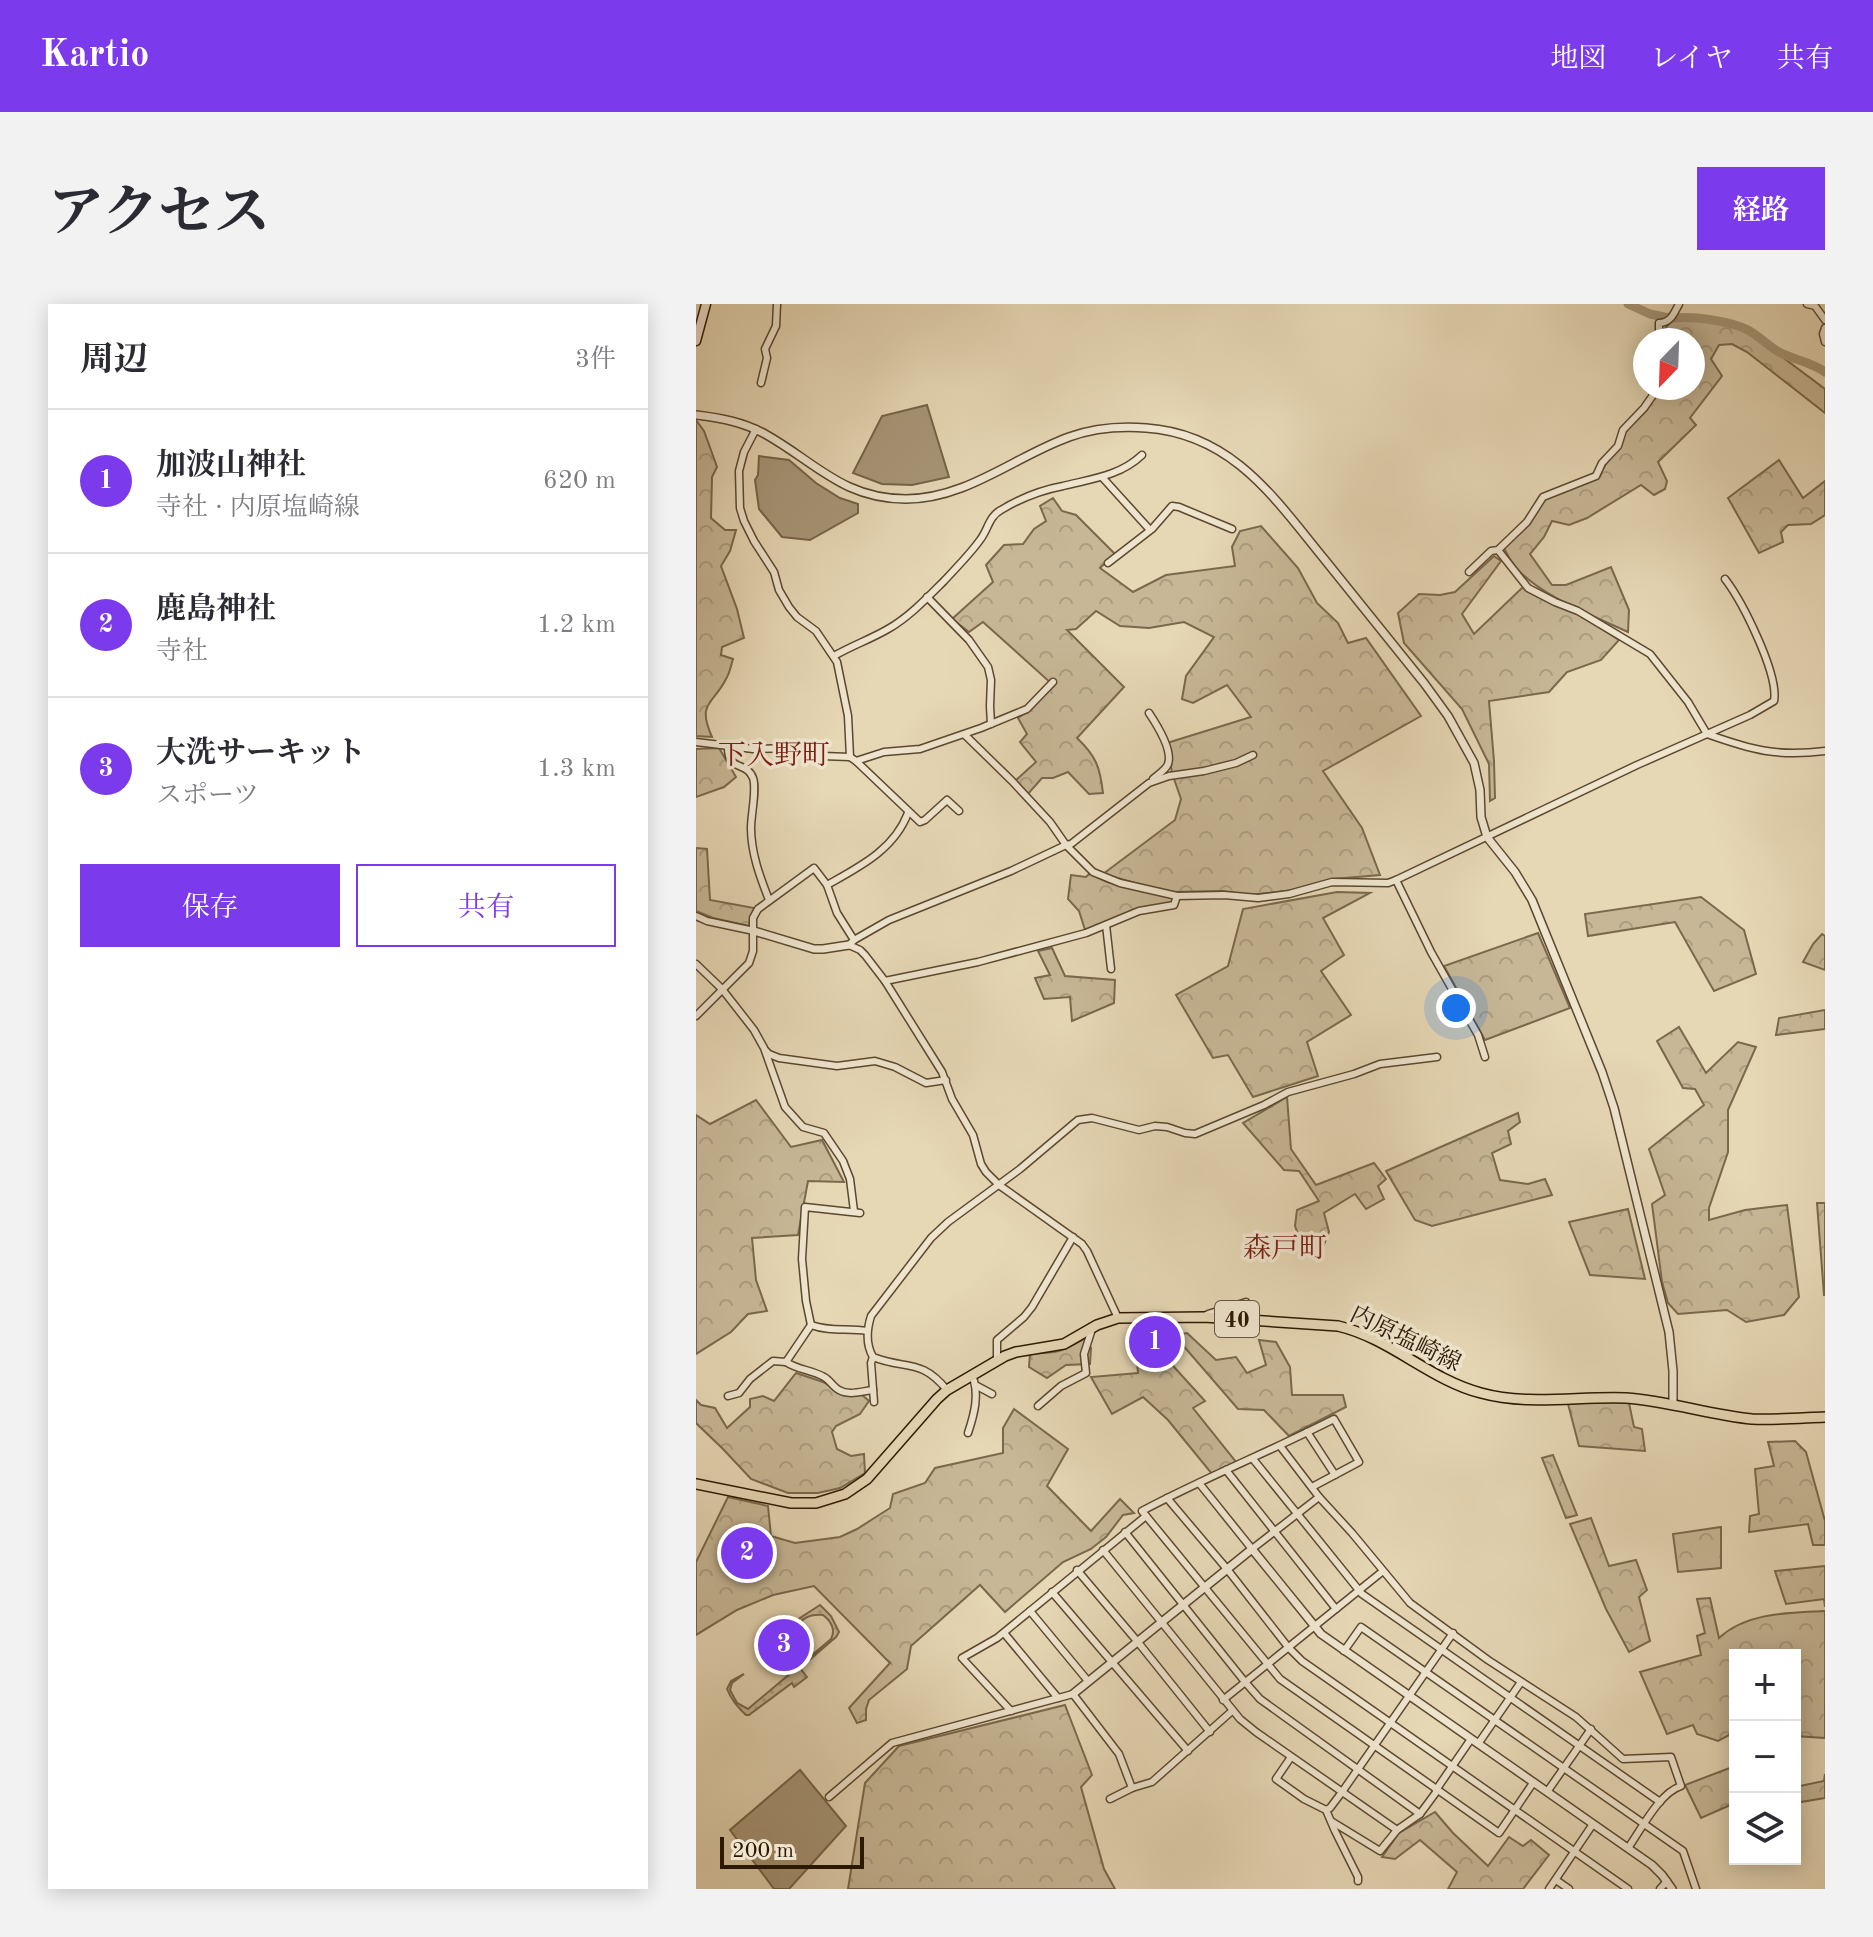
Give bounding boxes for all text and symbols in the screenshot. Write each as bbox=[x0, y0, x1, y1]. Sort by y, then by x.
text: Kartio bbox=[40, 37, 149, 75]
text: 地図 bbox=[1550, 46, 1606, 74]
text: レイヤ bbox=[1650, 46, 1733, 74]
text: 共有 bbox=[1777, 46, 1833, 74]
button: 経路 bbox=[1697, 167, 1825, 250]
text: アクセス bbox=[48, 187, 270, 243]
north arrow bbox=[1633, 328, 1705, 400]
text: 周辺 bbox=[80, 344, 148, 378]
text: 3件 bbox=[575, 347, 616, 373]
text: 加波山神社 bbox=[156, 451, 306, 481]
text: 1 bbox=[98, 468, 114, 494]
text: 620 m bbox=[543, 468, 616, 494]
text: 寺社 · 内原塩崎線 bbox=[156, 495, 360, 521]
text: 鹿島神社 bbox=[156, 595, 276, 625]
text: 2 bbox=[98, 612, 114, 638]
text: 1.2 km bbox=[537, 612, 616, 638]
text: 寺社 bbox=[156, 639, 208, 665]
text: 大洗サーキット bbox=[156, 739, 365, 769]
district label: 下入野町 bbox=[718, 741, 830, 771]
text: 3 bbox=[98, 756, 114, 782]
text: 1.3 km bbox=[537, 756, 616, 782]
text: スポーツ bbox=[156, 783, 259, 809]
button: 保存 bbox=[80, 864, 340, 947]
button: 共有 bbox=[356, 864, 616, 947]
your location bbox=[1436, 988, 1476, 1028]
district label: 森戸町 bbox=[1243, 1233, 1327, 1264]
street label: 内原塩崎線 bbox=[1346, 1300, 1466, 1377]
road number: 40 bbox=[1215, 1301, 1259, 1337]
pin: 1 bbox=[1129, 1312, 1181, 1372]
pin: 2 bbox=[721, 1523, 773, 1583]
pin: 3 bbox=[758, 1615, 810, 1675]
map controls bbox=[1729, 1649, 1801, 1865]
button: + bbox=[1729, 1649, 1801, 1721]
button: − bbox=[1729, 1721, 1801, 1793]
button: layers bbox=[1729, 1793, 1801, 1865]
scale bar bbox=[720, 1833, 864, 1869]
text: 200 m bbox=[732, 1840, 794, 1862]

